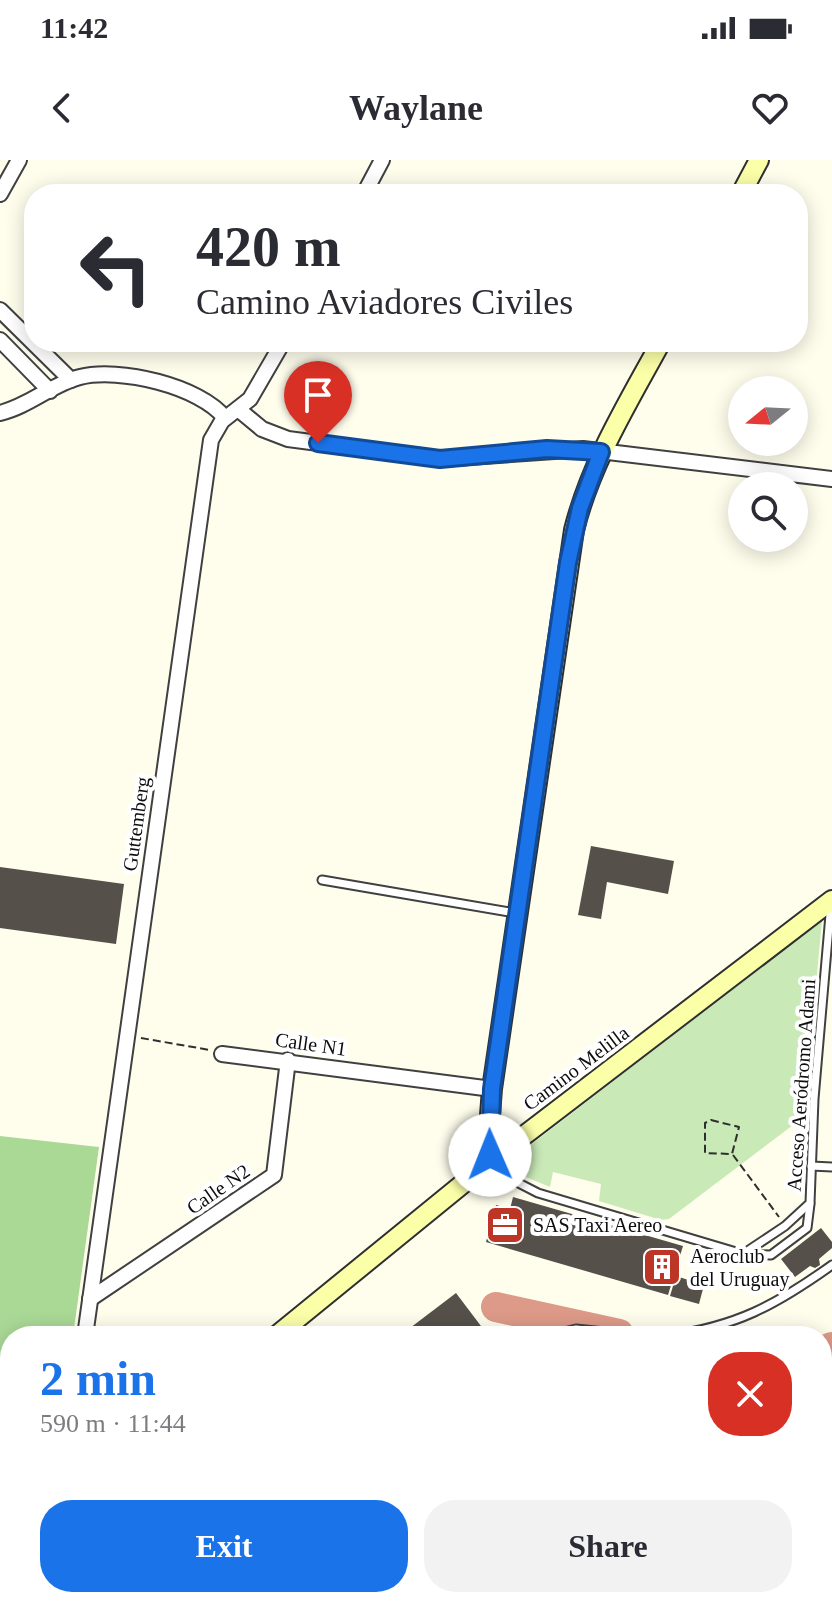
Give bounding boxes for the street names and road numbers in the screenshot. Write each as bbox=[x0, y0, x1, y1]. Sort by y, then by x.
street label: Guttemberg bbox=[118, 775, 155, 873]
street label: Acceso Aeródromo Adami bbox=[783, 977, 819, 1192]
street label: Camino Melilla bbox=[519, 1021, 633, 1115]
street label: Calle N1 bbox=[274, 1028, 348, 1060]
street label: Calle N2 bbox=[182, 1159, 254, 1219]

